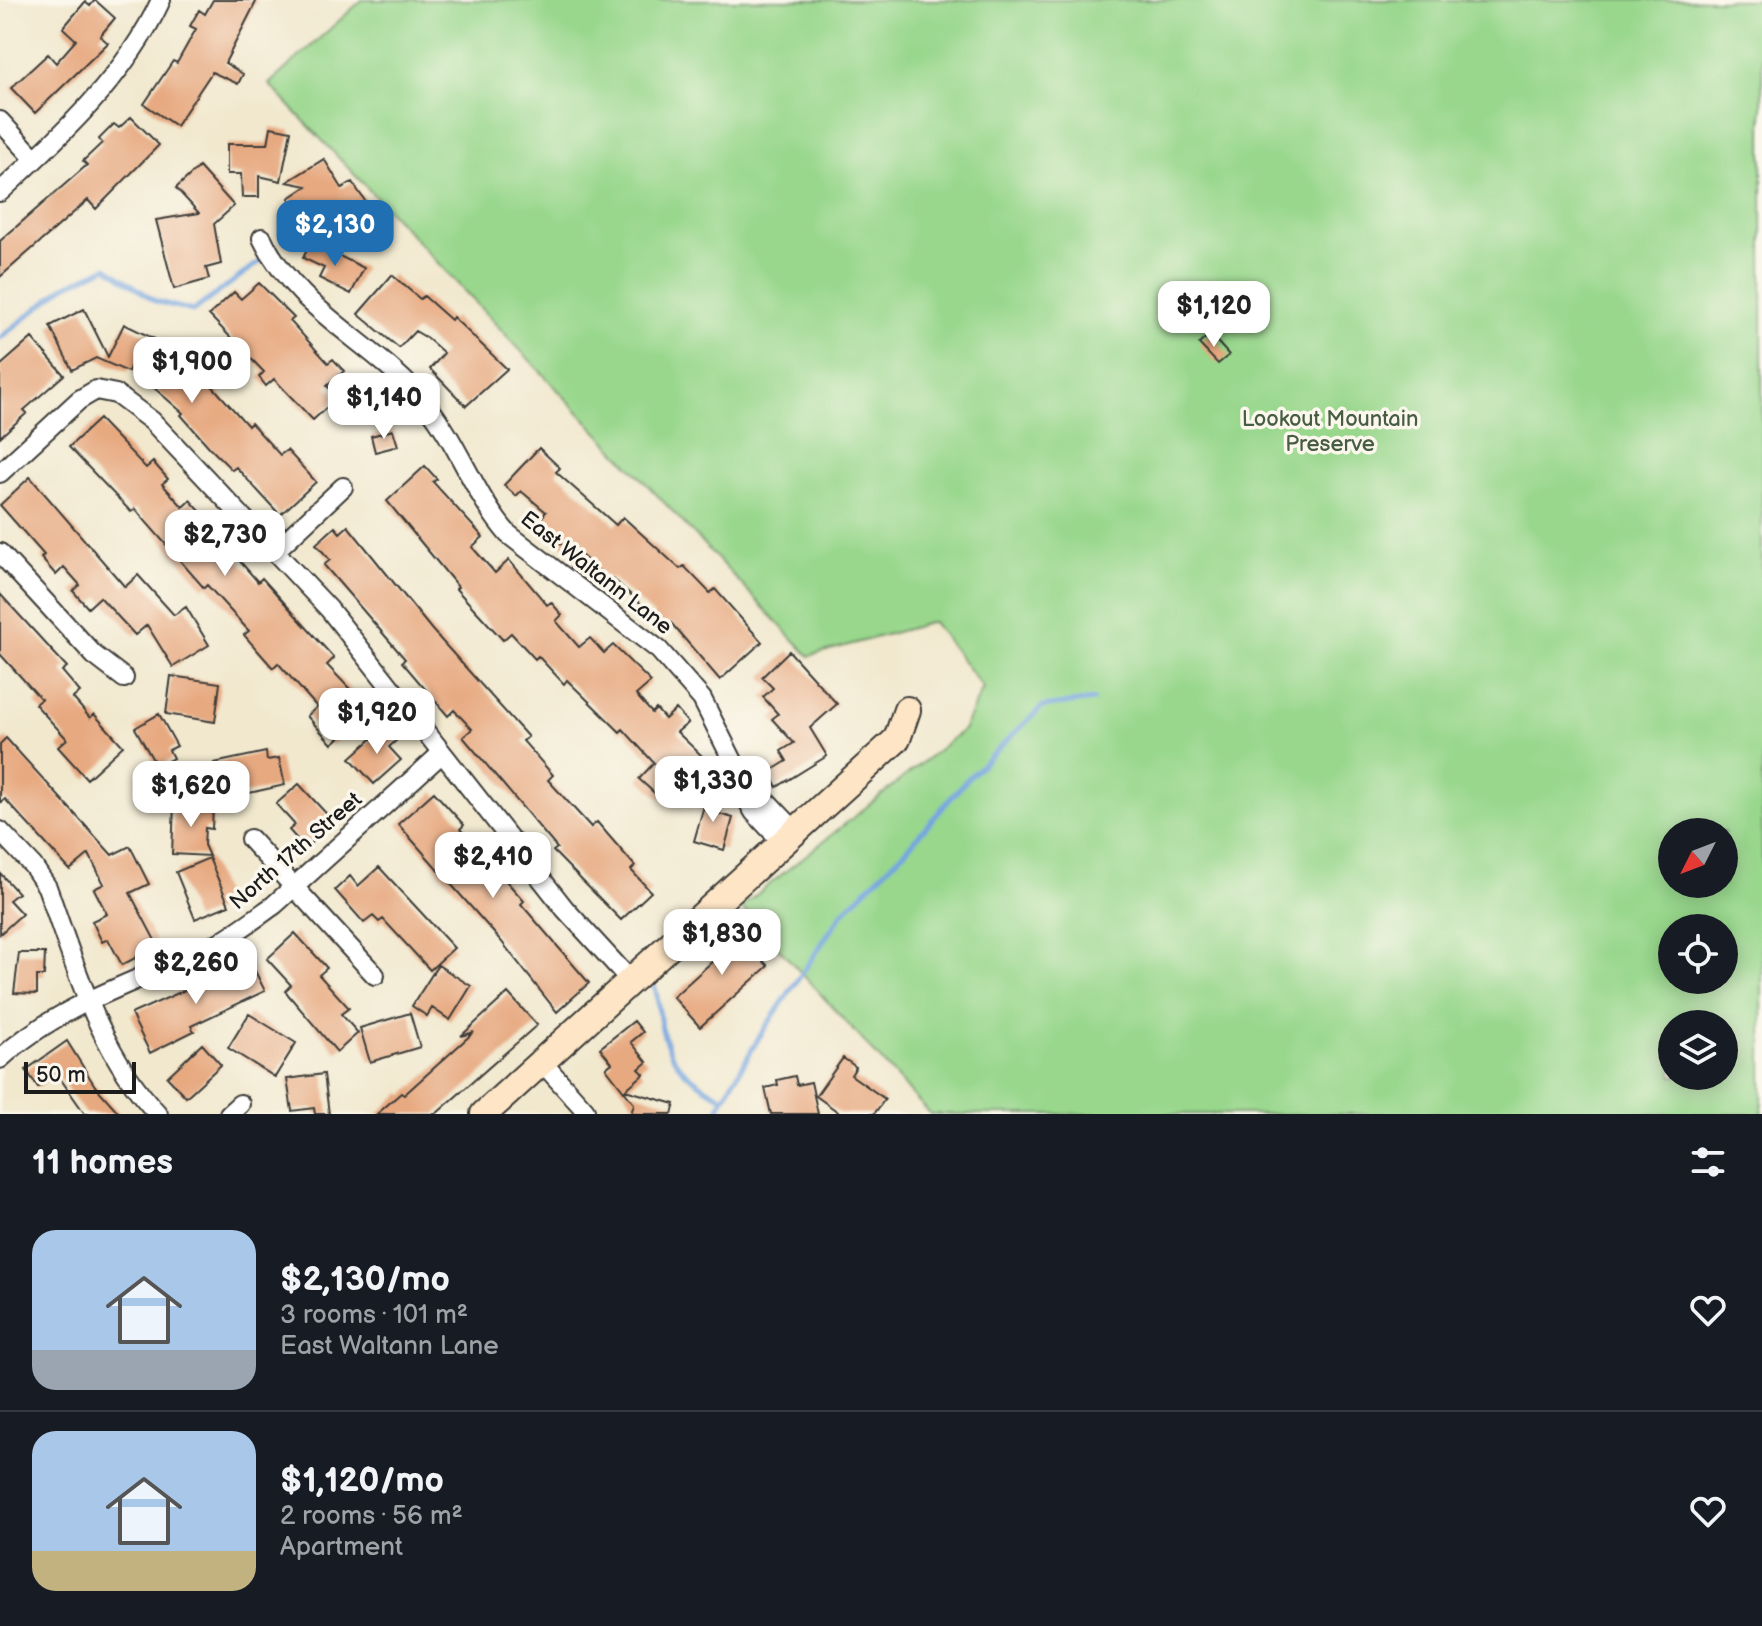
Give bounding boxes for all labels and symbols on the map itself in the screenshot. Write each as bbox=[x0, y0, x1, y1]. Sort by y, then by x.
pin: $2,130 bbox=[270, 200, 400, 268]
pin: $1,120 bbox=[1149, 281, 1279, 349]
pin: $1,900 bbox=[127, 337, 257, 405]
pin: $1,140 bbox=[319, 373, 449, 441]
park label: Lookout Mountain Preserve bbox=[1242, 406, 1418, 458]
street label: East Waltann Lane bbox=[515, 506, 677, 641]
pin: $2,730 bbox=[160, 510, 290, 578]
pin: $1,920 bbox=[312, 688, 442, 756]
pin: $1,330 bbox=[648, 756, 778, 824]
pin: $1,620 bbox=[126, 761, 256, 829]
street label: North 17th Street bbox=[224, 786, 368, 916]
north arrow bbox=[1658, 818, 1738, 898]
pin: $2,410 bbox=[428, 832, 558, 900]
pin: $1,830 bbox=[657, 909, 787, 977]
pin: $2,260 bbox=[131, 938, 261, 1006]
scale bar bbox=[24, 1058, 136, 1094]

